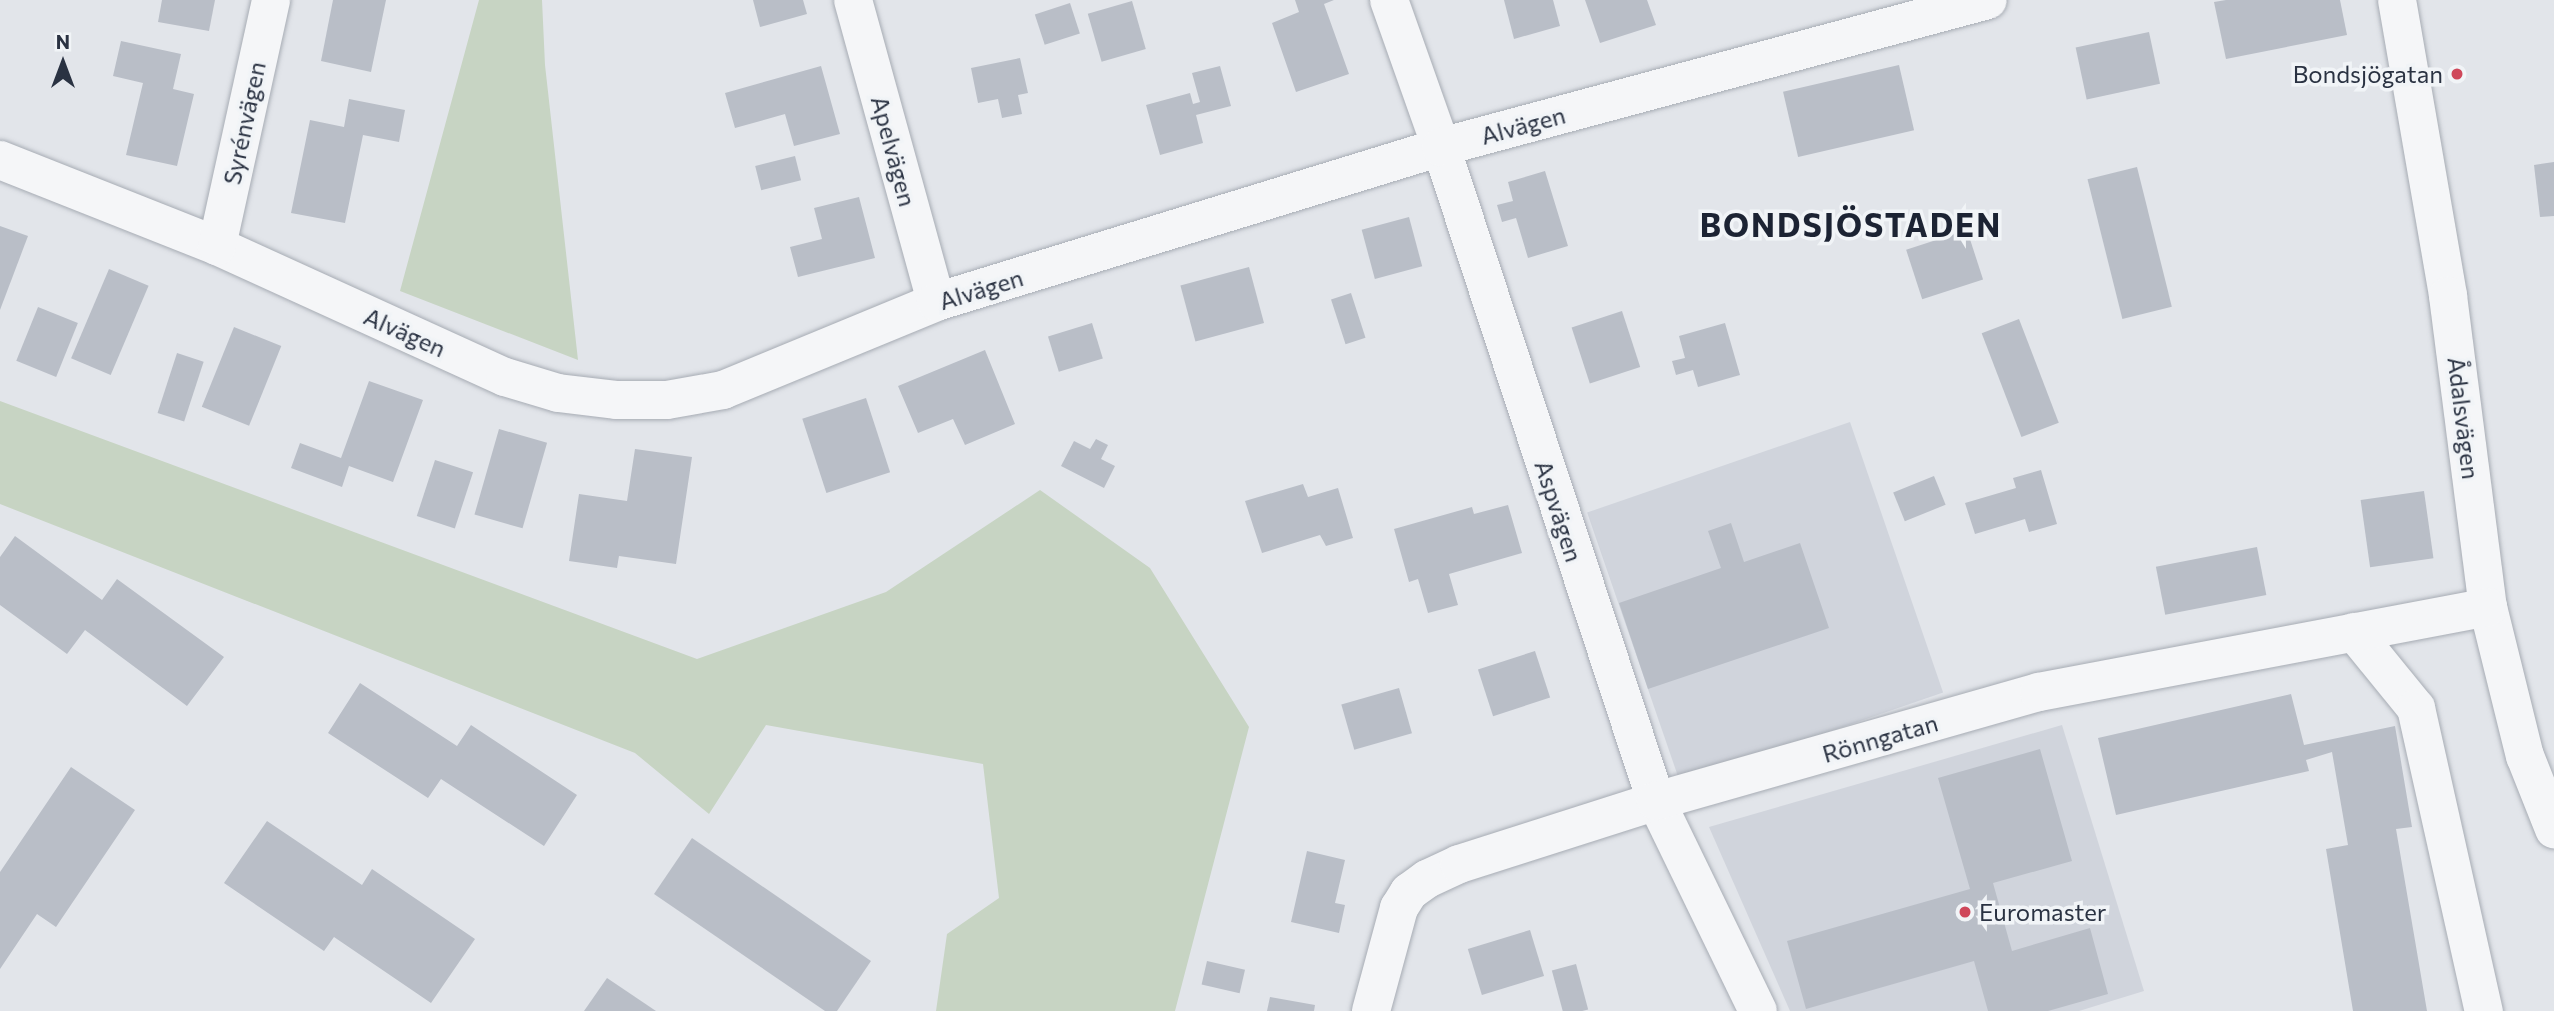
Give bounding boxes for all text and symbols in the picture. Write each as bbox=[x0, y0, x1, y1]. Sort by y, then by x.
north arrow bbox=[28, 28, 98, 98]
text: N bbox=[56, 30, 70, 53]
street label: Syrénvägen bbox=[217, 59, 271, 187]
place label: Bondsjögatan bbox=[2293, 60, 2443, 88]
marker: Bondsjögatan bbox=[2449, 66, 2465, 82]
street label: Apelvägen bbox=[865, 93, 923, 209]
street label: Alvägen bbox=[1478, 100, 1568, 150]
district label: BONDSJÖSTADEN bbox=[1701, 205, 2001, 243]
street label: Alvägen bbox=[936, 263, 1026, 315]
street label: Alvägen bbox=[360, 301, 450, 363]
street label: Ådalsvägen bbox=[2442, 355, 2486, 481]
street label: Aspvägen bbox=[1529, 457, 1589, 565]
street label: Rönngatan bbox=[1819, 708, 1941, 768]
place label: Euromaster bbox=[1979, 898, 2106, 926]
marker: Euromaster bbox=[1957, 904, 1973, 920]

